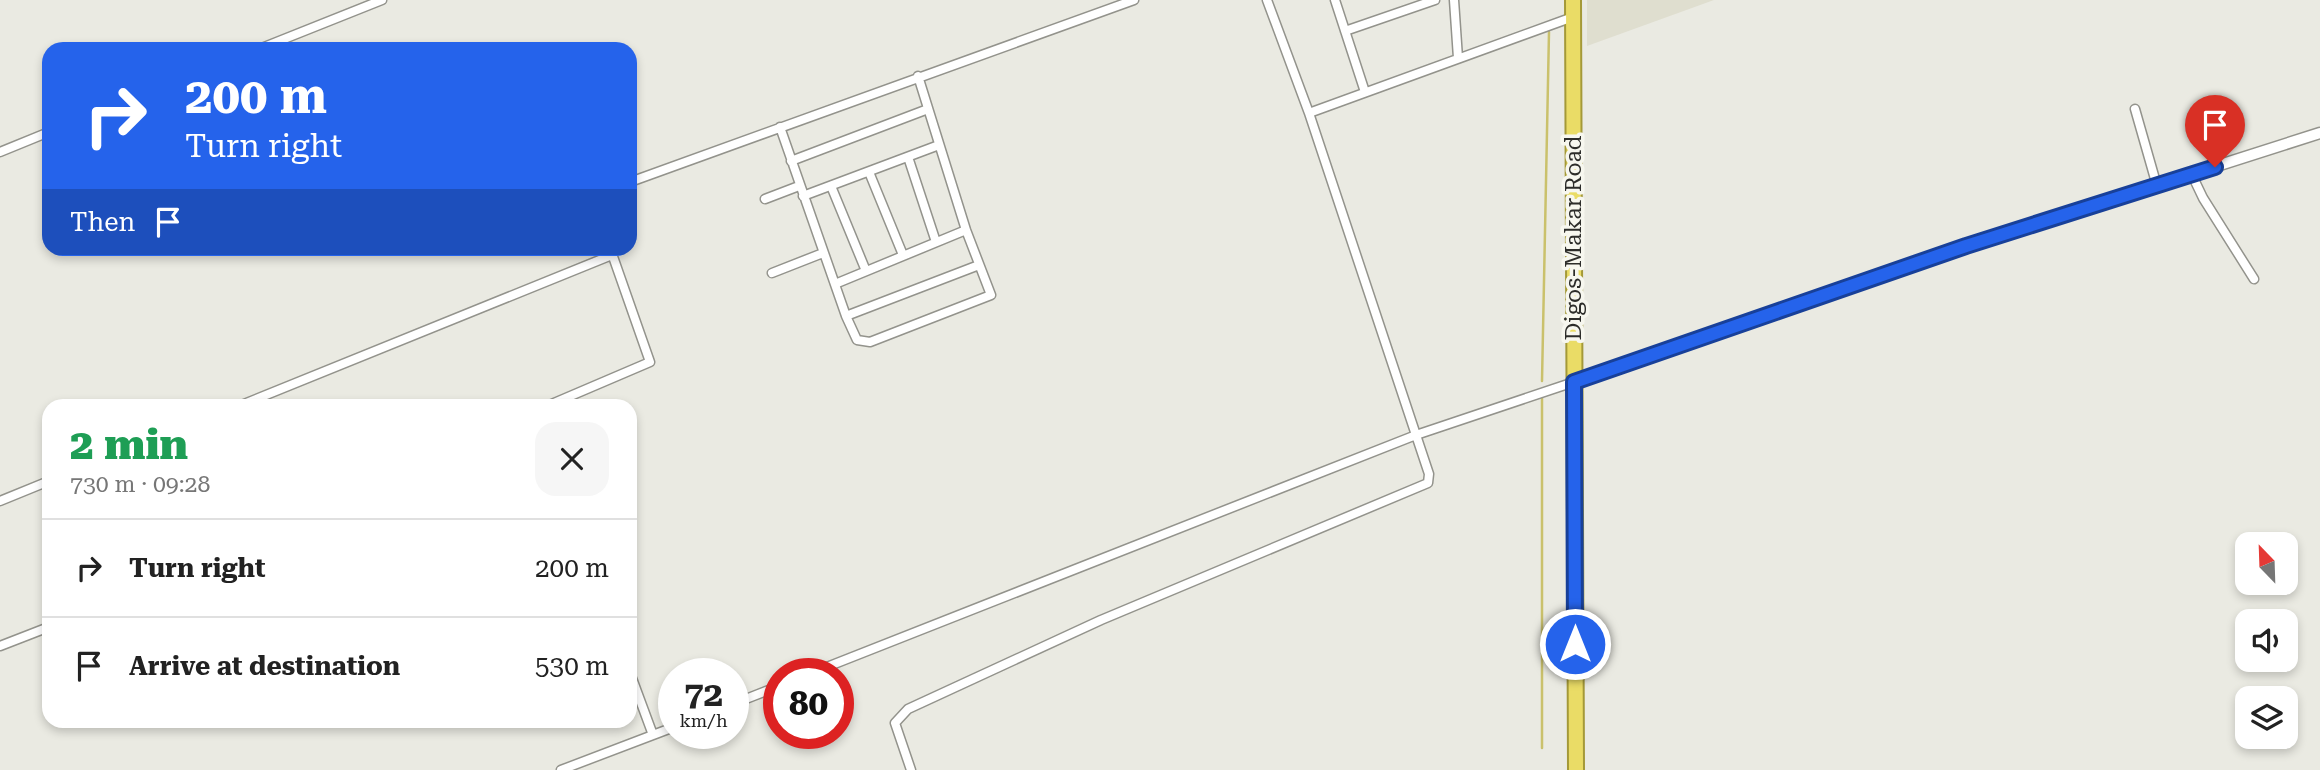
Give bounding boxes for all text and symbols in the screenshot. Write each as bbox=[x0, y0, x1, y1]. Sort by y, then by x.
text: 200 m bbox=[185, 68, 327, 125]
icon: right bbox=[70, 70, 161, 161]
pin bbox=[2185, 95, 2245, 167]
icon: arrive bbox=[2196, 106, 2234, 144]
text: Turn right bbox=[185, 127, 342, 165]
street label: Digos-Makar Road bbox=[1560, 135, 1587, 340]
icon: arrive bbox=[149, 203, 187, 241]
text: Then bbox=[70, 207, 135, 237]
text: 2 min bbox=[70, 420, 188, 469]
button: close bbox=[535, 422, 609, 496]
text: 730 m · 09:28 bbox=[70, 471, 210, 498]
north arrow bbox=[2235, 532, 2298, 595]
map controls bbox=[2235, 532, 2298, 749]
icon: right bbox=[70, 549, 108, 587]
text: Turn right bbox=[129, 553, 265, 583]
text: 200 m bbox=[535, 553, 609, 583]
position arrow bbox=[1538, 607, 1612, 681]
button: sound bbox=[2235, 609, 2298, 672]
icon: arrive bbox=[70, 647, 108, 685]
text: Arrive at destination bbox=[129, 651, 400, 681]
text: 530 m bbox=[535, 651, 609, 681]
speed limit sign: 80 bbox=[763, 658, 854, 749]
text: 72 bbox=[684, 674, 723, 715]
button: layers bbox=[2235, 686, 2298, 749]
text: km/h bbox=[679, 710, 728, 731]

